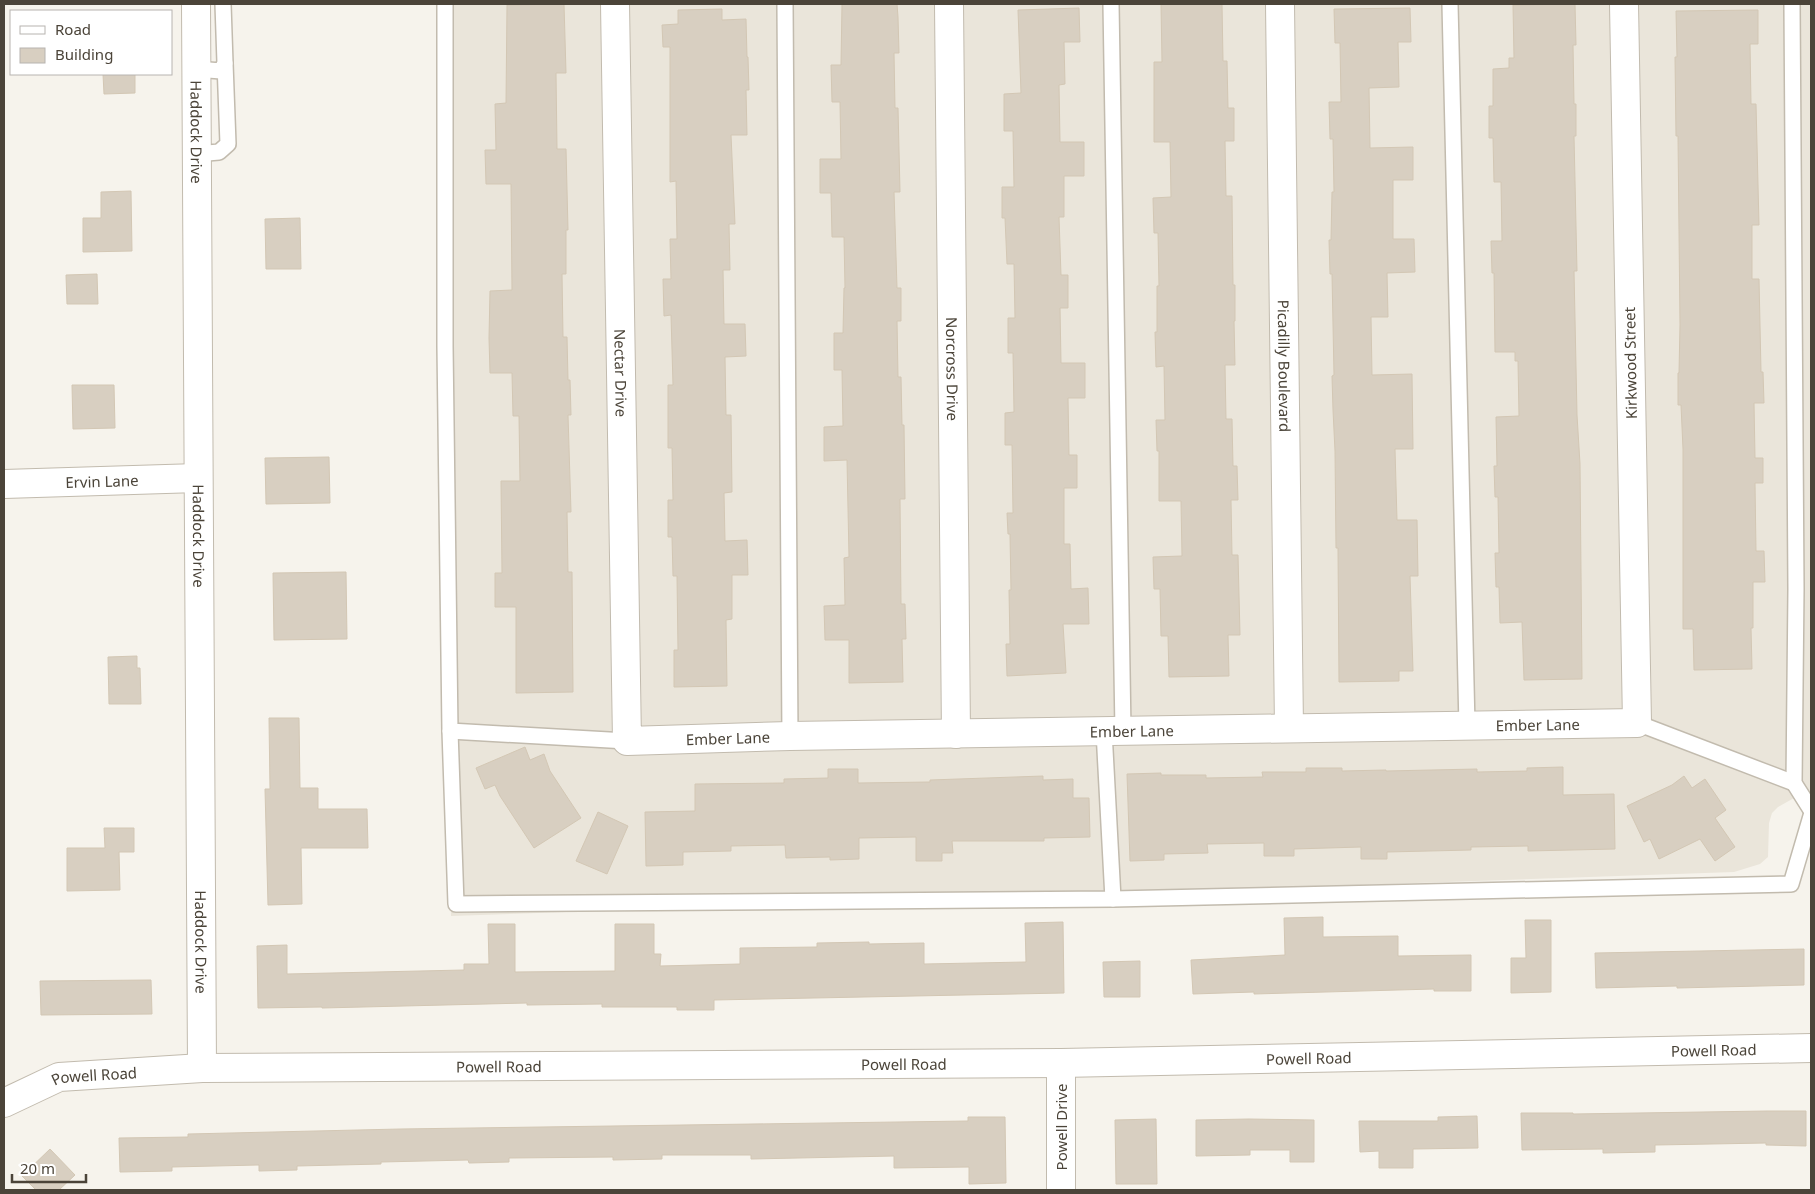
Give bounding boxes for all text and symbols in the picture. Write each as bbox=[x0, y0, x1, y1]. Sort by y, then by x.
legend bbox=[10, 10, 172, 75]
text: Road bbox=[55, 19, 91, 39]
text: Building bbox=[55, 44, 113, 64]
street label: Haddock Drive bbox=[186, 80, 207, 184]
street label: Picadilly Boulevard bbox=[1274, 300, 1295, 432]
street label: Kirkwood Street bbox=[1619, 306, 1641, 419]
street label: Norcross Drive bbox=[942, 317, 963, 421]
street label: Nectar Drive bbox=[610, 329, 632, 417]
street label: Ervin Lane bbox=[65, 470, 139, 492]
street label: Haddock Drive bbox=[189, 484, 209, 588]
street label: Ember Lane bbox=[1495, 714, 1580, 735]
street label: Ember Lane bbox=[1090, 720, 1174, 741]
street label: Ember Lane bbox=[685, 727, 770, 749]
street label: Haddock Drive bbox=[191, 890, 212, 994]
street label: Powell Road bbox=[1671, 1039, 1757, 1061]
street label: Powell Road bbox=[1266, 1047, 1352, 1069]
street label: Powell Road bbox=[861, 1054, 947, 1074]
street label: Powell Road bbox=[456, 1056, 542, 1077]
street label: Powell Road bbox=[48, 1062, 138, 1089]
street label: Powell Drive bbox=[1051, 1084, 1071, 1170]
scale bar bbox=[12, 1152, 86, 1184]
text: 20 m bbox=[20, 1158, 55, 1178]

